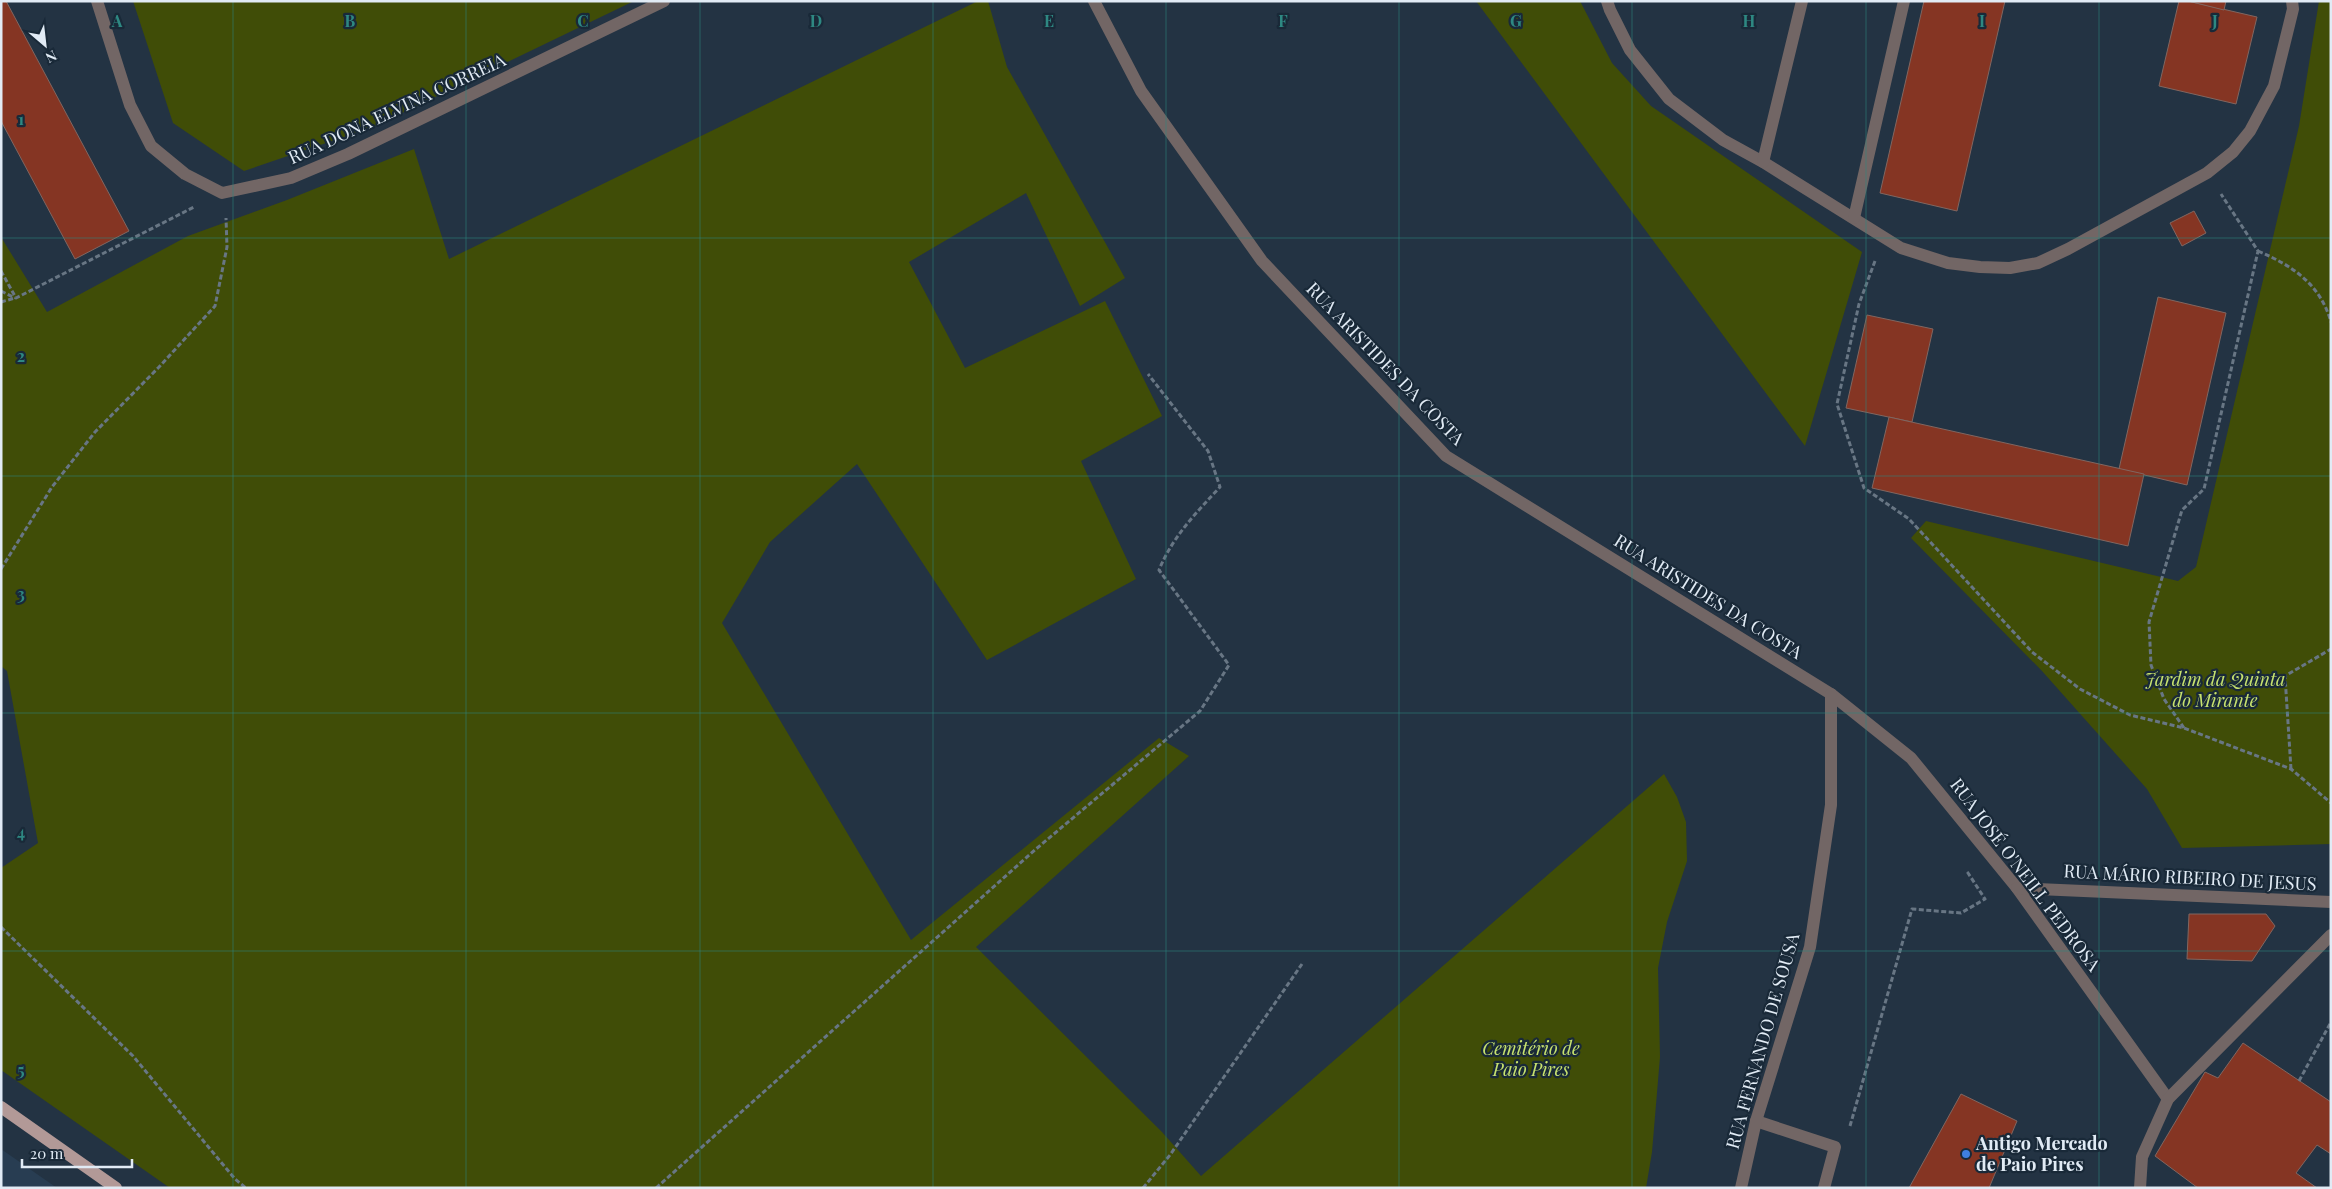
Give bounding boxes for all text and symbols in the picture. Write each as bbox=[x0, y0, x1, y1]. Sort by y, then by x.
text: A bbox=[111, 10, 123, 31]
text: B bbox=[345, 10, 356, 31]
text: C bbox=[577, 10, 589, 31]
text: D bbox=[810, 10, 822, 31]
text: E bbox=[1044, 10, 1054, 31]
text: F bbox=[1278, 10, 1288, 31]
text: G bbox=[1510, 10, 1522, 31]
text: H bbox=[1743, 10, 1756, 31]
text: I bbox=[1979, 10, 1985, 31]
text: J bbox=[2211, 10, 2218, 31]
north arrow bbox=[20, 20, 70, 70]
text: N bbox=[42, 46, 60, 68]
street label: RUA DONA ELVINA CORREIA bbox=[284, 47, 510, 169]
text: 1 bbox=[18, 108, 24, 129]
street label: RUA ARISTIDES DA COSTA bbox=[1301, 277, 1470, 450]
text: 2 bbox=[17, 345, 25, 366]
street label: RUA ARISTIDES DA COSTA bbox=[1610, 528, 1808, 664]
text: 3 bbox=[17, 583, 25, 604]
park label: Jardim da Quinta do Mirante bbox=[2145, 667, 2285, 712]
street label: RUA JOSÉ O'NEILL PEDROSA bbox=[1945, 773, 2107, 976]
text: 4 bbox=[17, 821, 25, 842]
street label: RUA MÁRIO RIBEIRO DE JESUS bbox=[2063, 858, 2317, 896]
street label: RUA FERNANDO DE SOUSA bbox=[1720, 929, 1805, 1152]
park label: Cemitério de Paio Pires bbox=[1482, 1036, 1580, 1081]
text: 5 bbox=[17, 1059, 25, 1080]
place label: Antigo Mercado de Paio Pires bbox=[1975, 1131, 2108, 1176]
scale bar bbox=[22, 1136, 132, 1168]
text: 20 m bbox=[30, 1143, 64, 1163]
marker: Antigo Mercado de Paio Pires bbox=[1960, 1148, 1972, 1160]

